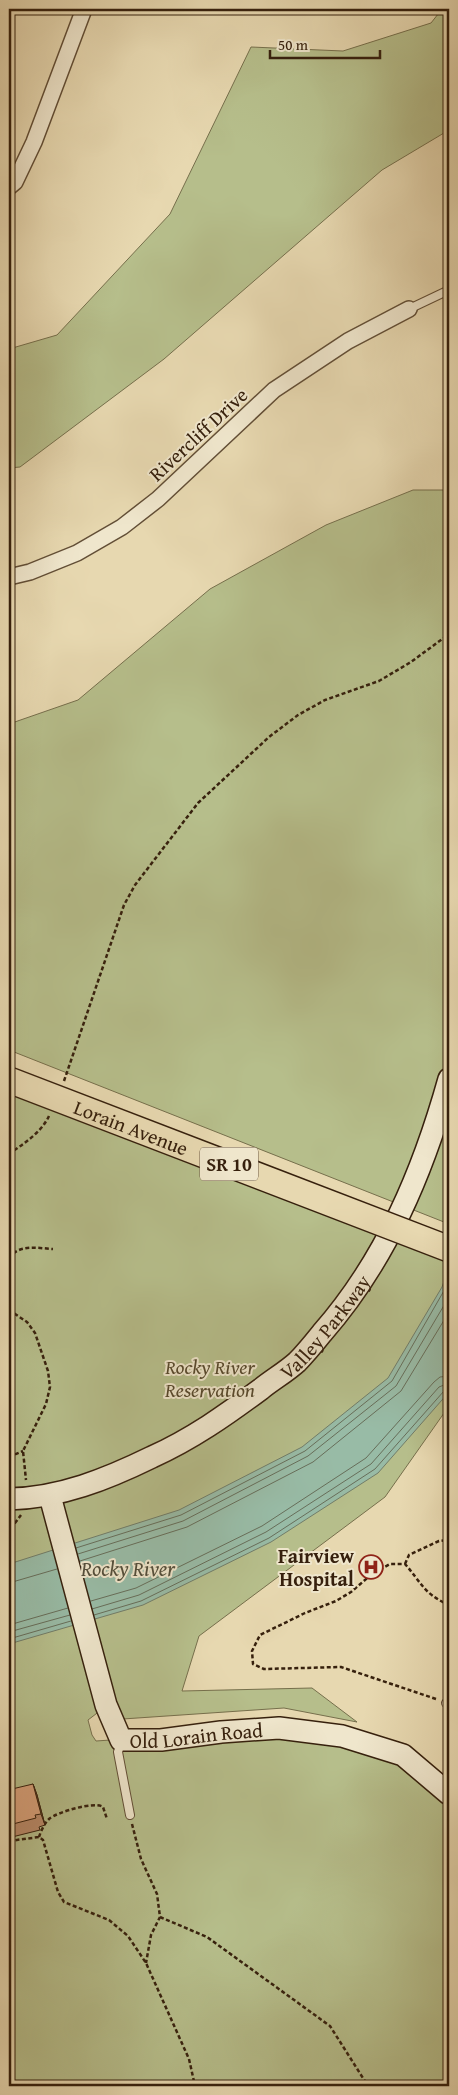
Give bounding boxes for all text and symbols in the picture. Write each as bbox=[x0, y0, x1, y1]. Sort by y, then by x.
scale bar bbox=[270, 28, 380, 60]
text: 50 m bbox=[278, 34, 309, 55]
street label: Rivercliff Drive bbox=[142, 380, 254, 488]
street label: Lorain Avenue bbox=[70, 1092, 193, 1162]
road number: SR 10 bbox=[200, 1148, 258, 1180]
street label: Valley Parkway bbox=[273, 1268, 377, 1385]
park label: Rocky River Reservation bbox=[164, 1352, 255, 1404]
place label: Fairview Hospital bbox=[278, 1541, 355, 1593]
water label: Rocky River bbox=[80, 1553, 176, 1584]
hospital icon: Fairview Hospital bbox=[358, 1554, 384, 1580]
street label: Old Lorain Road bbox=[130, 1715, 264, 1755]

